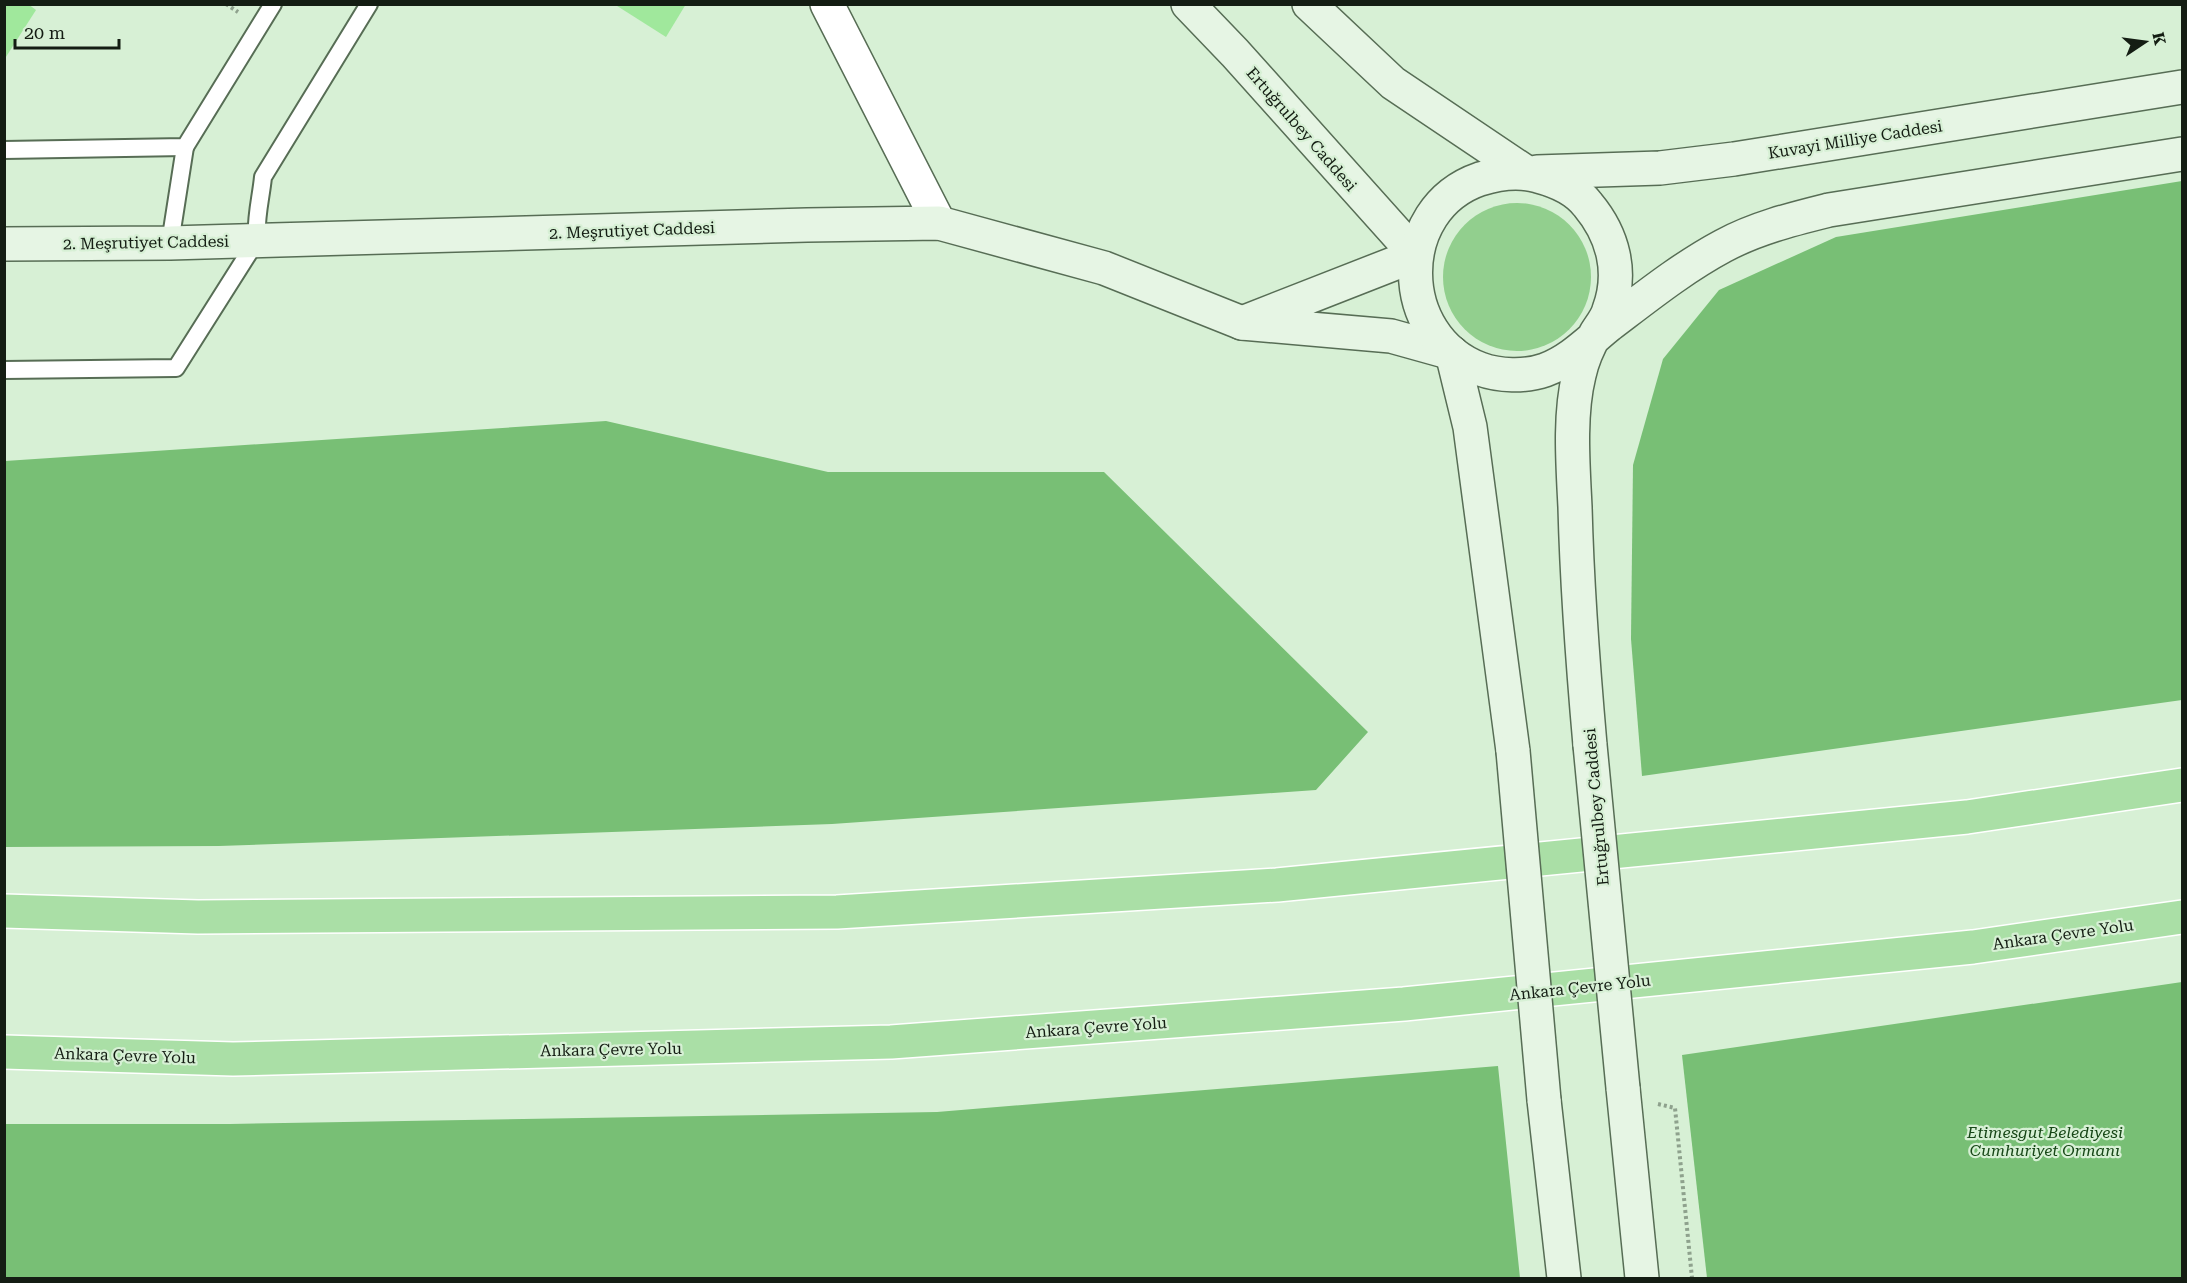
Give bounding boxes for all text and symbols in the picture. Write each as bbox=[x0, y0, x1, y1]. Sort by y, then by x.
scale bar bbox=[15, 12, 118, 50]
north arrow bbox=[2115, 12, 2175, 72]
text: 20 m bbox=[24, 22, 65, 43]
text: K bbox=[2148, 30, 2170, 47]
street label: Ertuğrulbey Caddesi bbox=[1243, 63, 1361, 195]
street label: Kuvayi Milliye Caddesi bbox=[1767, 116, 1944, 163]
street label: 2. Meşrutiyet Caddesi bbox=[549, 218, 715, 243]
street label: 2. Meşrutiyet Caddesi bbox=[63, 232, 229, 253]
street label: Ertuğrulbey Caddesi bbox=[1580, 727, 1613, 887]
street label: Ankara Çevre Yolu bbox=[1992, 915, 2135, 954]
street label: Ankara Çevre Yolu bbox=[1509, 971, 1652, 1004]
street label: Ankara Çevre Yolu bbox=[1025, 1013, 1167, 1042]
street label: Ankara Çevre Yolu bbox=[540, 1039, 682, 1060]
street label: Ankara Çevre Yolu bbox=[54, 1044, 196, 1067]
park label: Etimesgut Belediyesi Cumhuriyet Ormanı bbox=[1966, 1123, 2123, 1160]

